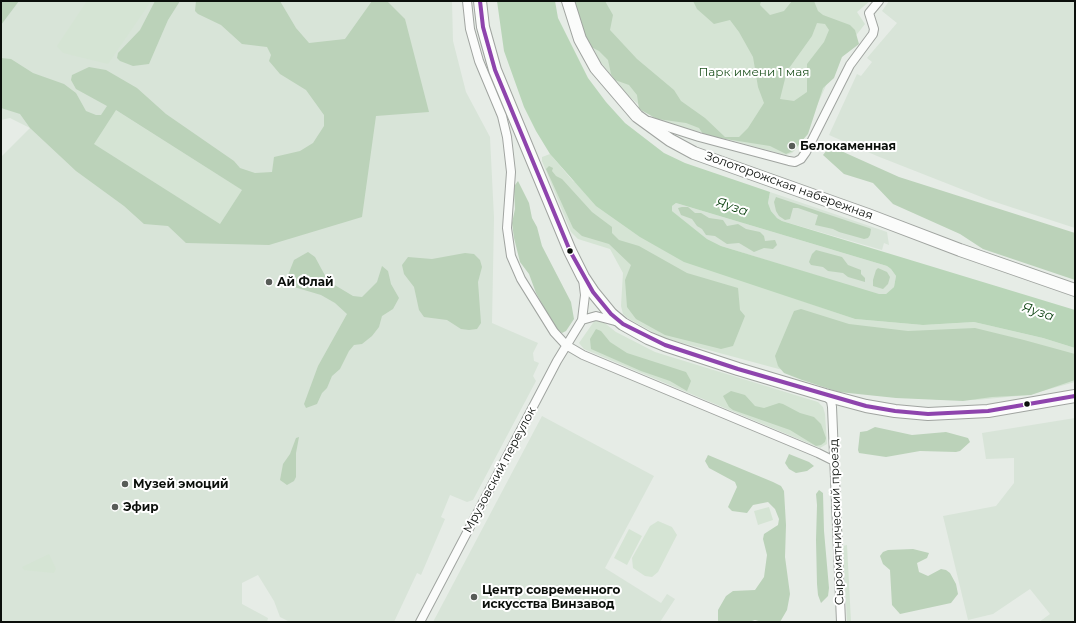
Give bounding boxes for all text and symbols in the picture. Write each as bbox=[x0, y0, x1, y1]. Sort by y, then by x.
park label: Парк имени 1 мая bbox=[698, 65, 810, 79]
place label: Белокаменная bbox=[800, 139, 896, 153]
marker: Белокаменная bbox=[787, 141, 797, 151]
street label: Золоторожская набережная bbox=[703, 149, 875, 223]
water label: Яуза bbox=[714, 194, 750, 220]
unlabelled marker bbox=[565, 246, 575, 256]
place label: Ай Флай bbox=[277, 275, 333, 289]
marker: Ай Флай bbox=[264, 277, 274, 287]
water label: Яуза bbox=[1020, 299, 1056, 325]
unlabelled marker bbox=[1022, 399, 1032, 409]
street label: Мрузовский переулок bbox=[461, 405, 539, 535]
street label: Сыромятнический проезд bbox=[827, 439, 847, 605]
place label: Музей эмоций bbox=[133, 477, 228, 491]
marker: Музей эмоций bbox=[120, 479, 130, 489]
place label: Эфир bbox=[123, 500, 159, 514]
marker: Эфир bbox=[110, 502, 120, 512]
place label: Центр современного искусства Винзавод bbox=[482, 583, 620, 611]
marker: Центр современного искусства Винзавод bbox=[469, 592, 479, 602]

